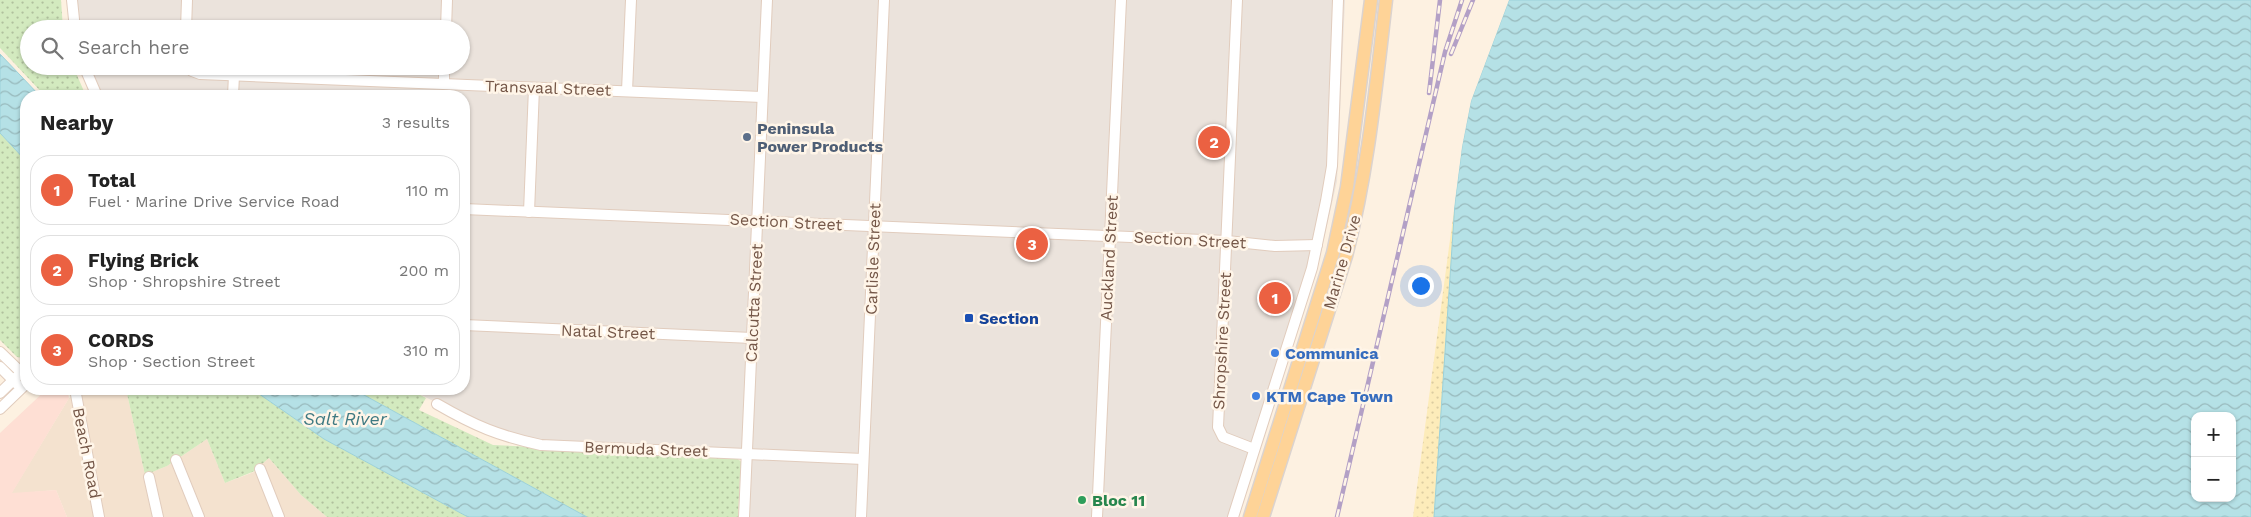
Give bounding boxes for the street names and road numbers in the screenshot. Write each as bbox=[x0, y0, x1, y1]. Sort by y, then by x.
street label: Transvaal Street bbox=[485, 76, 612, 100]
street label: Auckland Street bbox=[1096, 194, 1122, 321]
street label: Carlisle Street bbox=[862, 202, 884, 315]
street label: Section Street bbox=[729, 210, 843, 234]
street label: Marine Drive bbox=[1319, 212, 1365, 312]
street label: Section Street bbox=[1133, 228, 1247, 252]
street label: Calcutta Street bbox=[741, 243, 767, 363]
street label: Shropshire Street bbox=[1209, 271, 1235, 410]
street label: Natal Street bbox=[561, 321, 656, 343]
street label: Beach Road bbox=[69, 406, 105, 500]
street label: Bermuda Street bbox=[584, 437, 708, 461]

